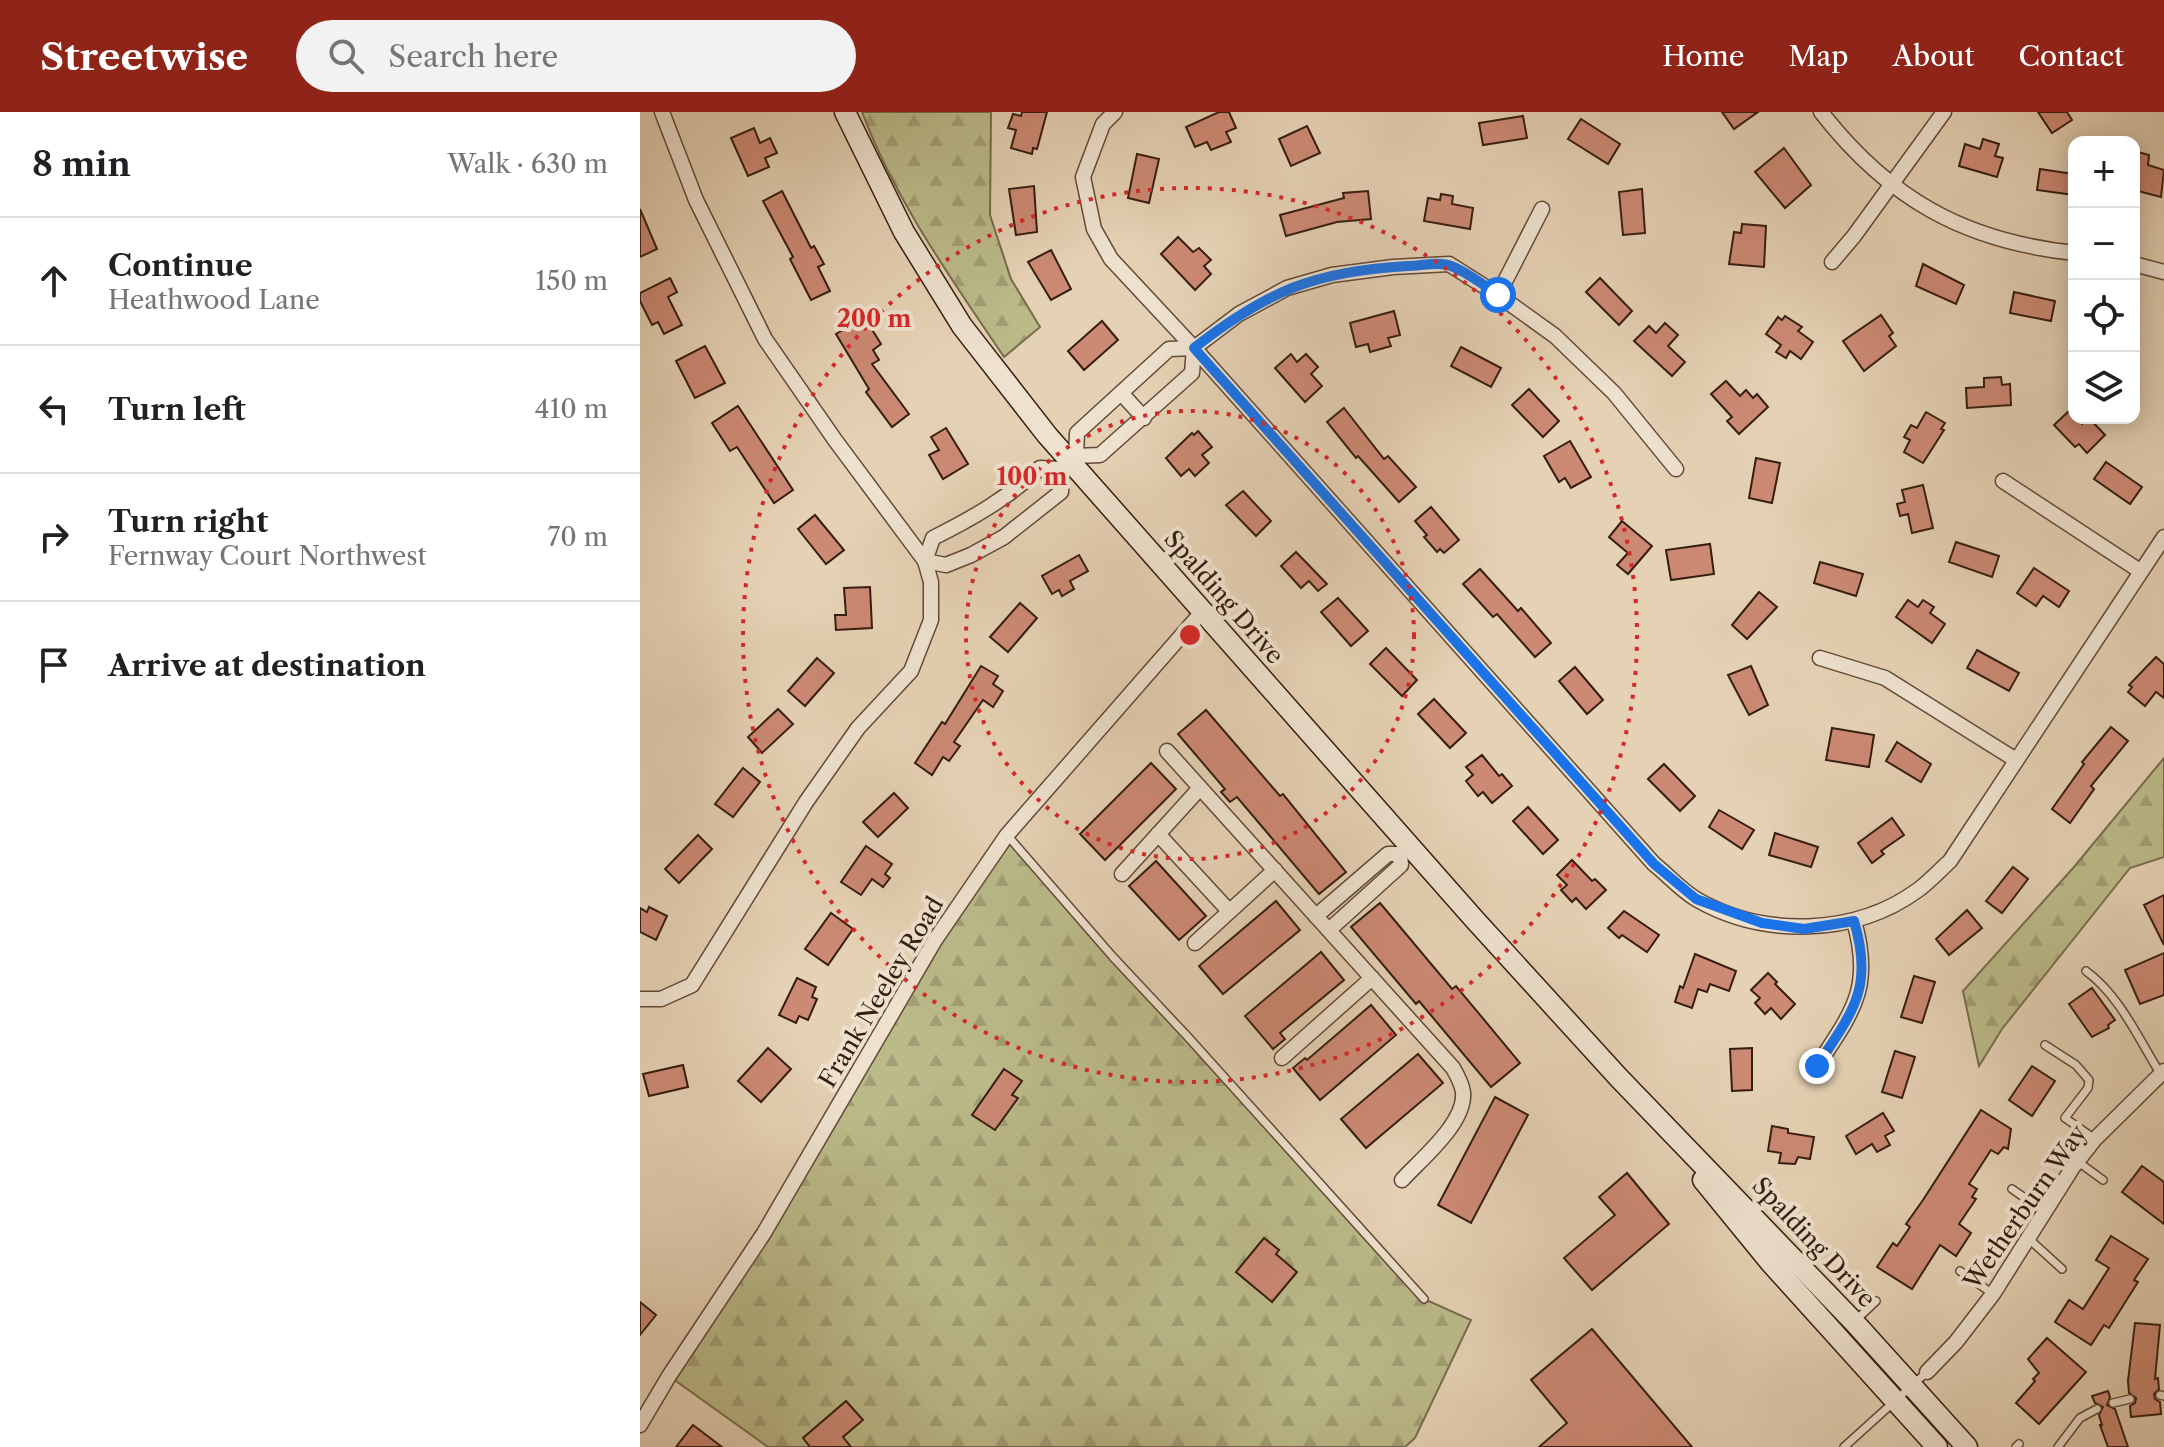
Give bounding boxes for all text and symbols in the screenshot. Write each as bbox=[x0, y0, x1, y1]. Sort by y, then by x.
search box bbox=[296, 20, 856, 92]
text: Streetwise bbox=[40, 33, 248, 80]
icon: search bbox=[324, 34, 368, 78]
text: Search here bbox=[388, 38, 558, 75]
text: Home bbox=[1662, 39, 1744, 73]
text: Map bbox=[1788, 39, 1848, 73]
text: About bbox=[1892, 39, 1974, 73]
text: Contact bbox=[2018, 39, 2124, 73]
map controls bbox=[2068, 136, 2140, 424]
button: + bbox=[2068, 136, 2140, 208]
text: 8 min bbox=[32, 143, 131, 185]
text: Walk · 630 m bbox=[448, 148, 608, 180]
button: − bbox=[2068, 208, 2140, 280]
text: Continue bbox=[108, 247, 253, 284]
icon: ahead bbox=[32, 259, 76, 303]
text: 150 m bbox=[535, 265, 608, 297]
route start bbox=[1480, 277, 1516, 313]
button: locate bbox=[2068, 280, 2140, 352]
text: Heathwood Lane bbox=[108, 284, 320, 316]
text: 200 m bbox=[837, 304, 911, 333]
button: layers bbox=[2068, 352, 2140, 424]
icon: left bbox=[32, 387, 76, 431]
text: Turn left bbox=[108, 391, 245, 428]
text: 410 m bbox=[534, 393, 608, 425]
text: 100 m bbox=[996, 462, 1068, 491]
text: Turn right bbox=[108, 503, 268, 540]
icon: right bbox=[32, 515, 76, 559]
text: 70 m bbox=[548, 521, 608, 553]
street label: Spalding Drive bbox=[1158, 524, 1290, 670]
text: Fernway Court Northwest bbox=[108, 540, 427, 572]
centre of rings bbox=[1176, 621, 1204, 649]
icon: arrive bbox=[32, 643, 76, 687]
text: Arrive at destination bbox=[108, 647, 426, 684]
street label: Frank Neeley Road bbox=[813, 891, 950, 1093]
route end bbox=[1799, 1048, 1835, 1084]
street label: Wetherburn Way bbox=[1957, 1119, 2093, 1296]
street label: Spalding Drive bbox=[1746, 1171, 1882, 1313]

